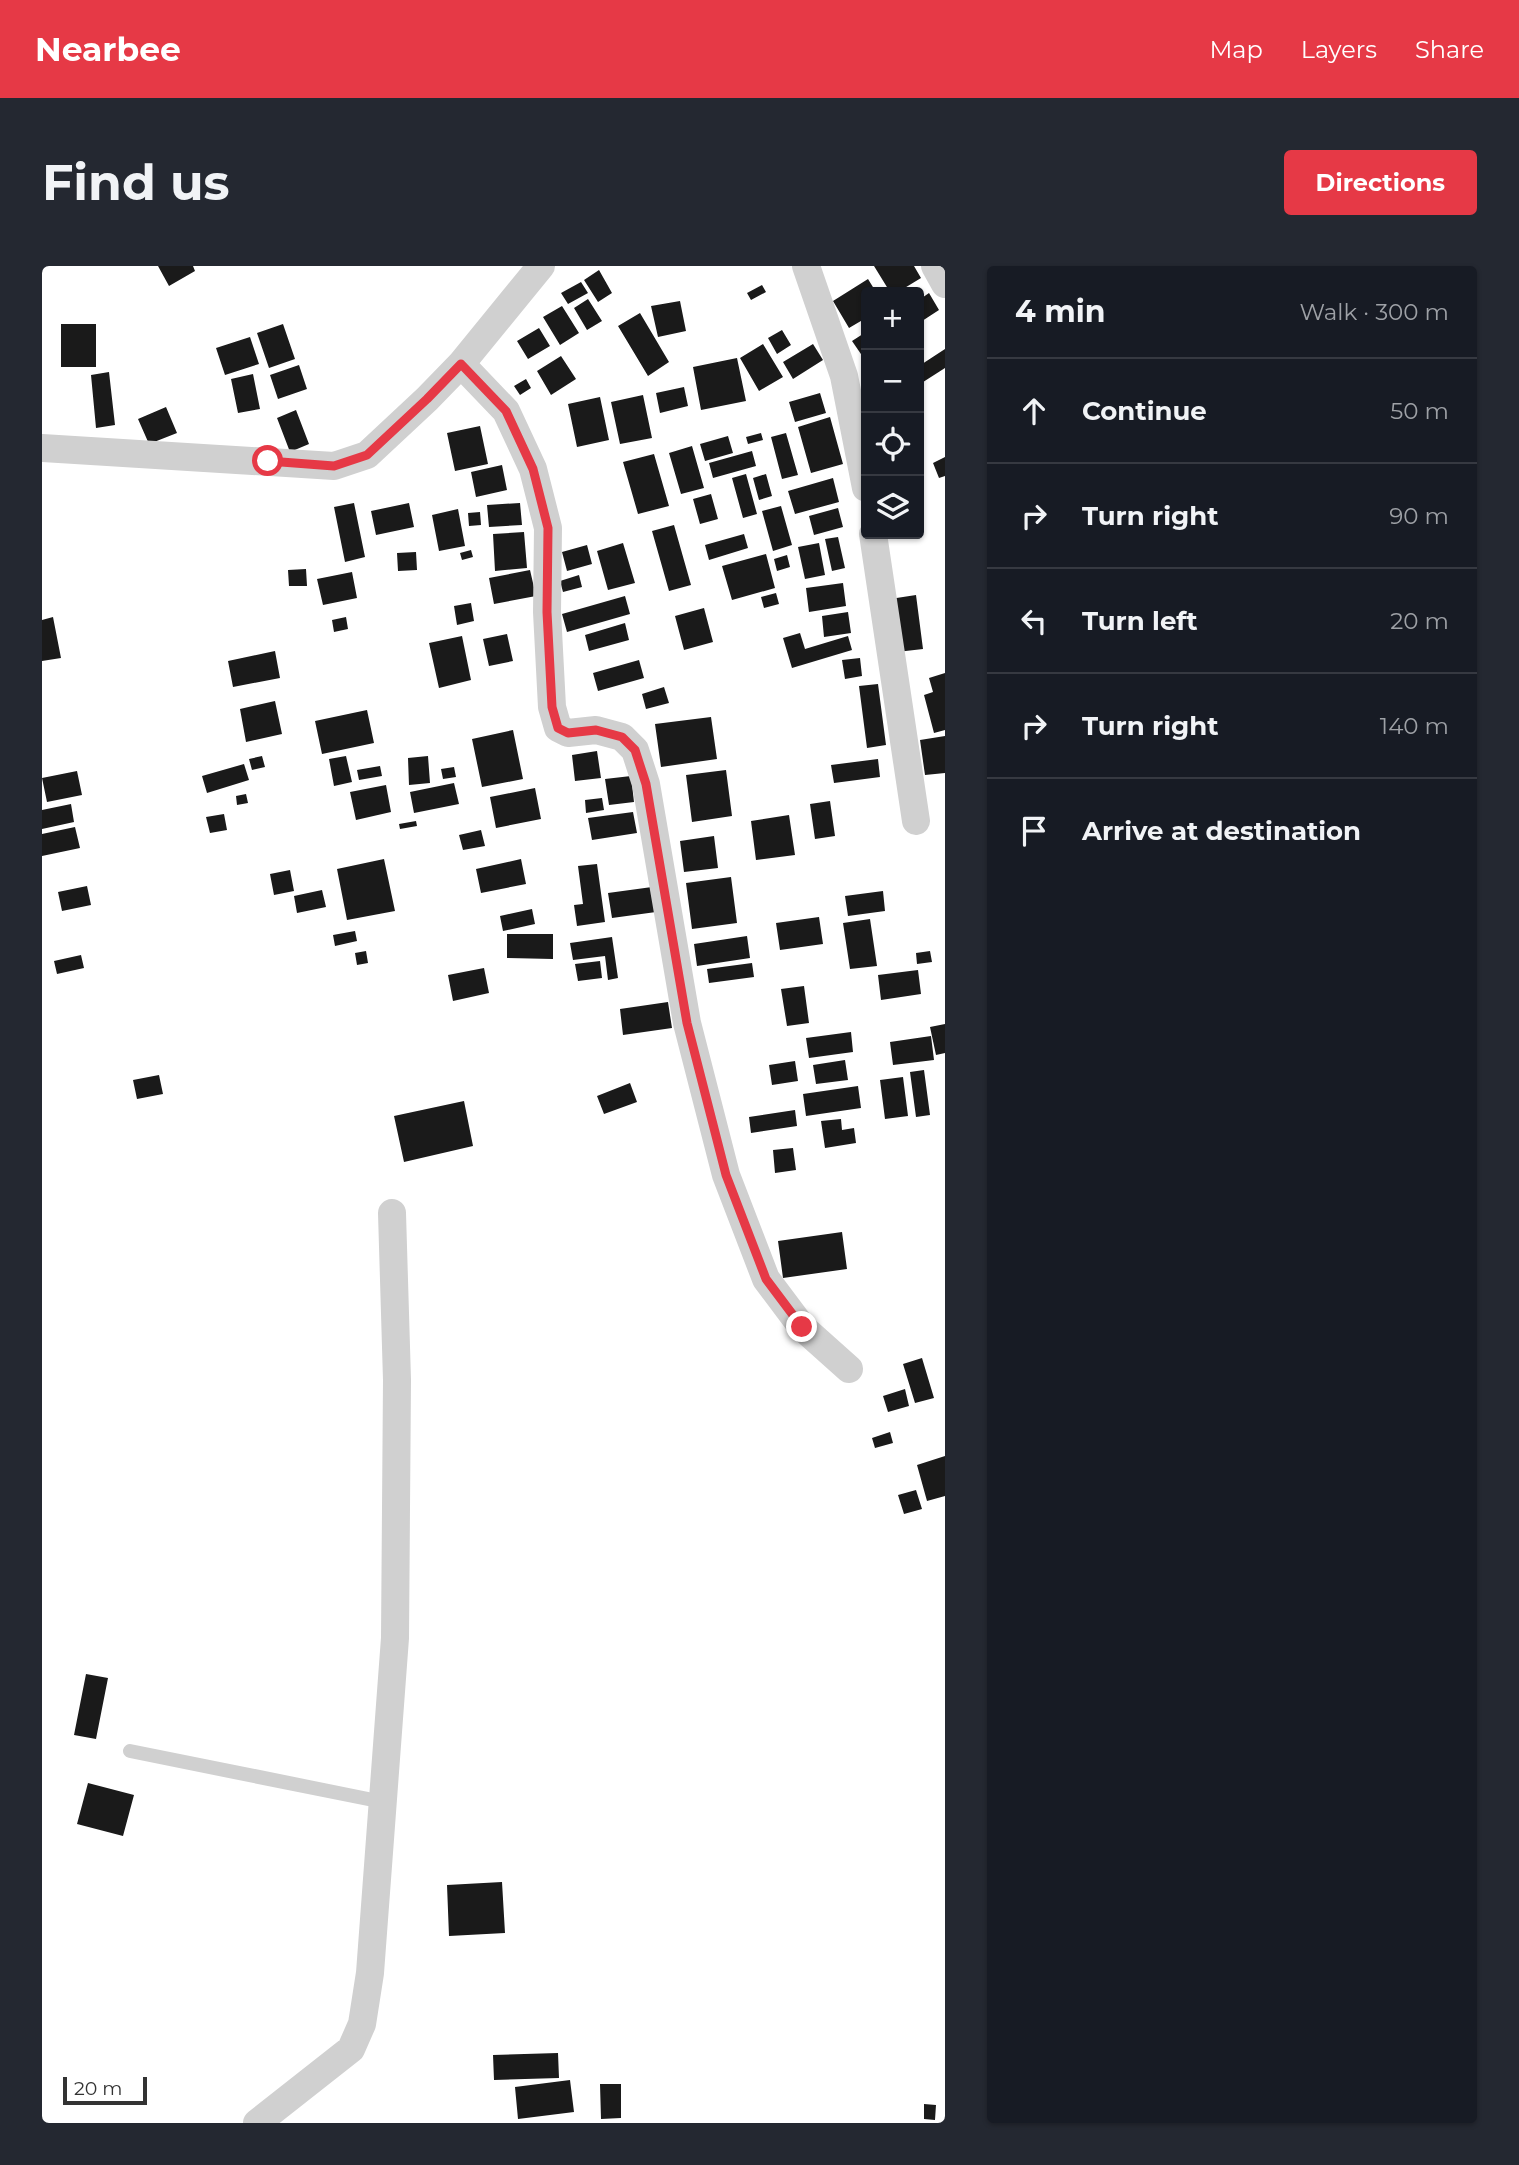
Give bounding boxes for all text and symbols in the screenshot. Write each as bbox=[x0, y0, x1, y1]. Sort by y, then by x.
text: Nearbee bbox=[35, 29, 181, 69]
text: Map bbox=[1209, 35, 1263, 64]
text: Layers bbox=[1301, 35, 1377, 64]
text: Share bbox=[1415, 35, 1484, 64]
button: Directions bbox=[1284, 150, 1477, 215]
text: Find us bbox=[42, 153, 230, 212]
map controls bbox=[861, 287, 924, 539]
button: + bbox=[861, 287, 924, 350]
text: 4 min bbox=[1015, 293, 1105, 330]
text: Walk · 300 m bbox=[1299, 298, 1449, 326]
button: − bbox=[861, 350, 924, 413]
icon: ahead bbox=[1015, 392, 1053, 430]
text: Continue bbox=[1082, 395, 1207, 427]
text: 50 m bbox=[1390, 397, 1449, 425]
button: locate bbox=[861, 413, 924, 476]
route start bbox=[252, 445, 283, 476]
button: layers bbox=[861, 476, 924, 539]
icon: right bbox=[1015, 497, 1053, 535]
text: Turn right bbox=[1082, 500, 1218, 532]
text: 90 m bbox=[1389, 502, 1449, 530]
icon: left bbox=[1015, 602, 1053, 640]
text: Turn left bbox=[1082, 605, 1198, 637]
text: 20 m bbox=[1390, 607, 1449, 635]
icon: right bbox=[1015, 707, 1053, 745]
text: Turn right bbox=[1082, 710, 1218, 742]
text: 140 m bbox=[1380, 712, 1449, 740]
icon: arrive bbox=[1015, 812, 1053, 850]
text: Arrive at destination bbox=[1082, 815, 1361, 847]
route end bbox=[786, 1311, 817, 1342]
scale bar bbox=[63, 2074, 147, 2106]
text: 20 m bbox=[74, 2077, 122, 2100]

